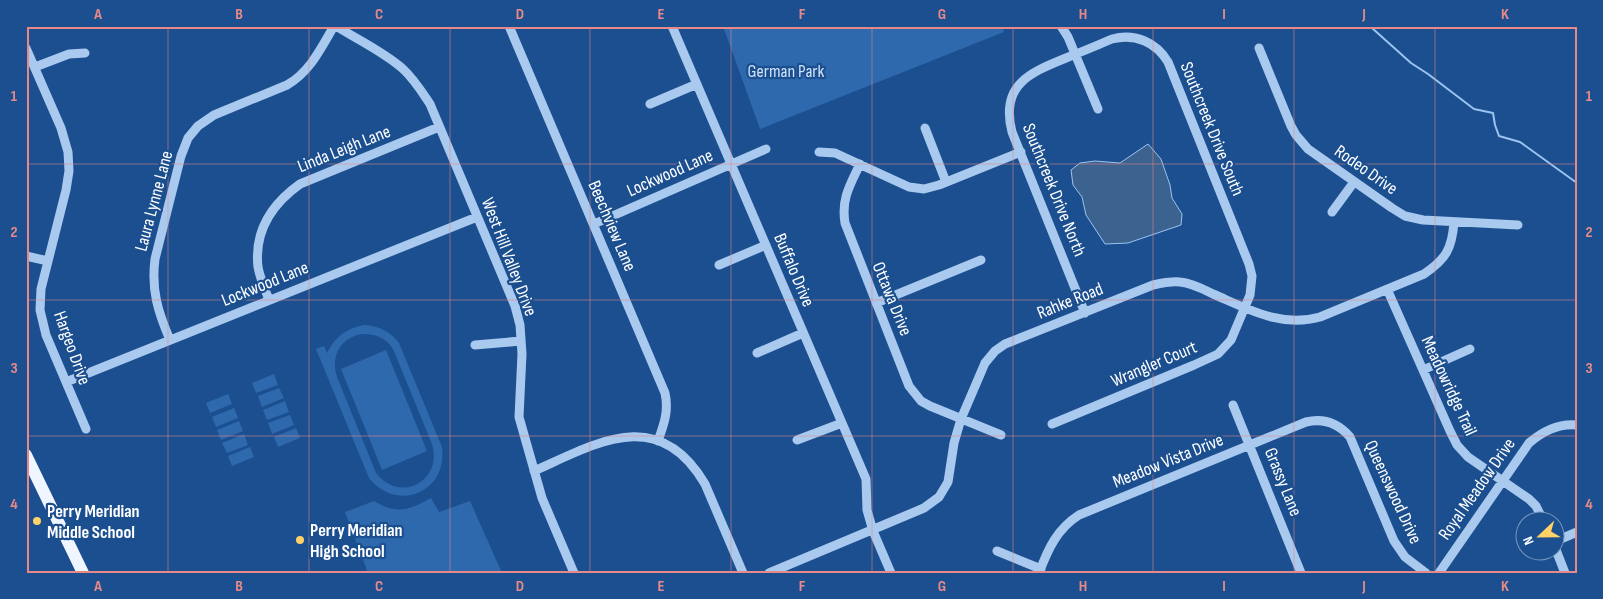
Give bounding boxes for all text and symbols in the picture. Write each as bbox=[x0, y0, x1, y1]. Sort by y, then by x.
text: A bbox=[93, 5, 102, 24]
text: B bbox=[235, 5, 243, 24]
text: C bbox=[375, 5, 383, 24]
text: D bbox=[516, 5, 524, 24]
text: E bbox=[658, 5, 665, 24]
text: F bbox=[799, 5, 806, 24]
text: G bbox=[938, 5, 946, 24]
text: H bbox=[1079, 5, 1087, 24]
text: I bbox=[1222, 5, 1226, 24]
text: J bbox=[1361, 5, 1366, 24]
text: K bbox=[1501, 5, 1509, 24]
street label: Southcreek Drive South bbox=[1176, 59, 1248, 199]
park label: German Park bbox=[748, 61, 825, 82]
text: 1 bbox=[11, 87, 18, 106]
text: 1 bbox=[1586, 87, 1593, 106]
street label: Southcreek Drive North bbox=[1018, 120, 1090, 260]
street label: Linda Leigh Lane bbox=[294, 121, 394, 177]
street label: Rodeo Drive bbox=[1330, 141, 1402, 199]
street label: Lockwood Lane bbox=[624, 145, 716, 201]
street label: Laura Lynne Lane bbox=[131, 149, 177, 253]
street label: Beechview Lane bbox=[584, 178, 640, 274]
street label: West Hill Valley Drive bbox=[477, 195, 541, 319]
text: 2 bbox=[10, 223, 18, 242]
text: 2 bbox=[1585, 223, 1593, 242]
street label: Buffalo Drive bbox=[769, 230, 819, 310]
street label: Lockwood Lane bbox=[218, 257, 312, 311]
street label: Ottawa Drive bbox=[868, 259, 916, 339]
street label: Rahke Road bbox=[1034, 278, 1106, 324]
street label: Hargeo Drive bbox=[49, 308, 95, 388]
street label: Meadowridge Trail bbox=[1417, 333, 1481, 439]
street label: Wrangler Court bbox=[1108, 336, 1201, 391]
text: 3 bbox=[10, 359, 18, 378]
text: 3 bbox=[1585, 359, 1593, 378]
street label: Meadow Vista Drive bbox=[1110, 429, 1226, 493]
street label: Royal Meadow Drive bbox=[1434, 434, 1520, 544]
street label: Queenswood Drive bbox=[1360, 437, 1426, 547]
street label: Grassy Lane bbox=[1260, 445, 1306, 519]
text: 4 bbox=[10, 495, 18, 514]
text: 4 bbox=[1585, 495, 1593, 514]
place label: Perry Meridian Middle School bbox=[47, 501, 140, 543]
north arrow bbox=[1516, 512, 1566, 562]
marker: Perry Meridian Middle School bbox=[31, 515, 43, 527]
place label: Perry Meridian High School bbox=[310, 520, 403, 562]
marker: Perry Meridian High School bbox=[294, 534, 306, 546]
text: N bbox=[1519, 534, 1538, 547]
text: A bbox=[93, 577, 102, 596]
text: B bbox=[235, 577, 243, 596]
text: C bbox=[375, 577, 383, 596]
text: D bbox=[516, 577, 524, 596]
text: E bbox=[658, 577, 665, 596]
text: F bbox=[799, 577, 806, 596]
text: G bbox=[938, 577, 946, 596]
text: H bbox=[1079, 577, 1087, 596]
text: I bbox=[1222, 577, 1226, 596]
text: J bbox=[1361, 577, 1366, 596]
text: K bbox=[1501, 577, 1509, 596]

